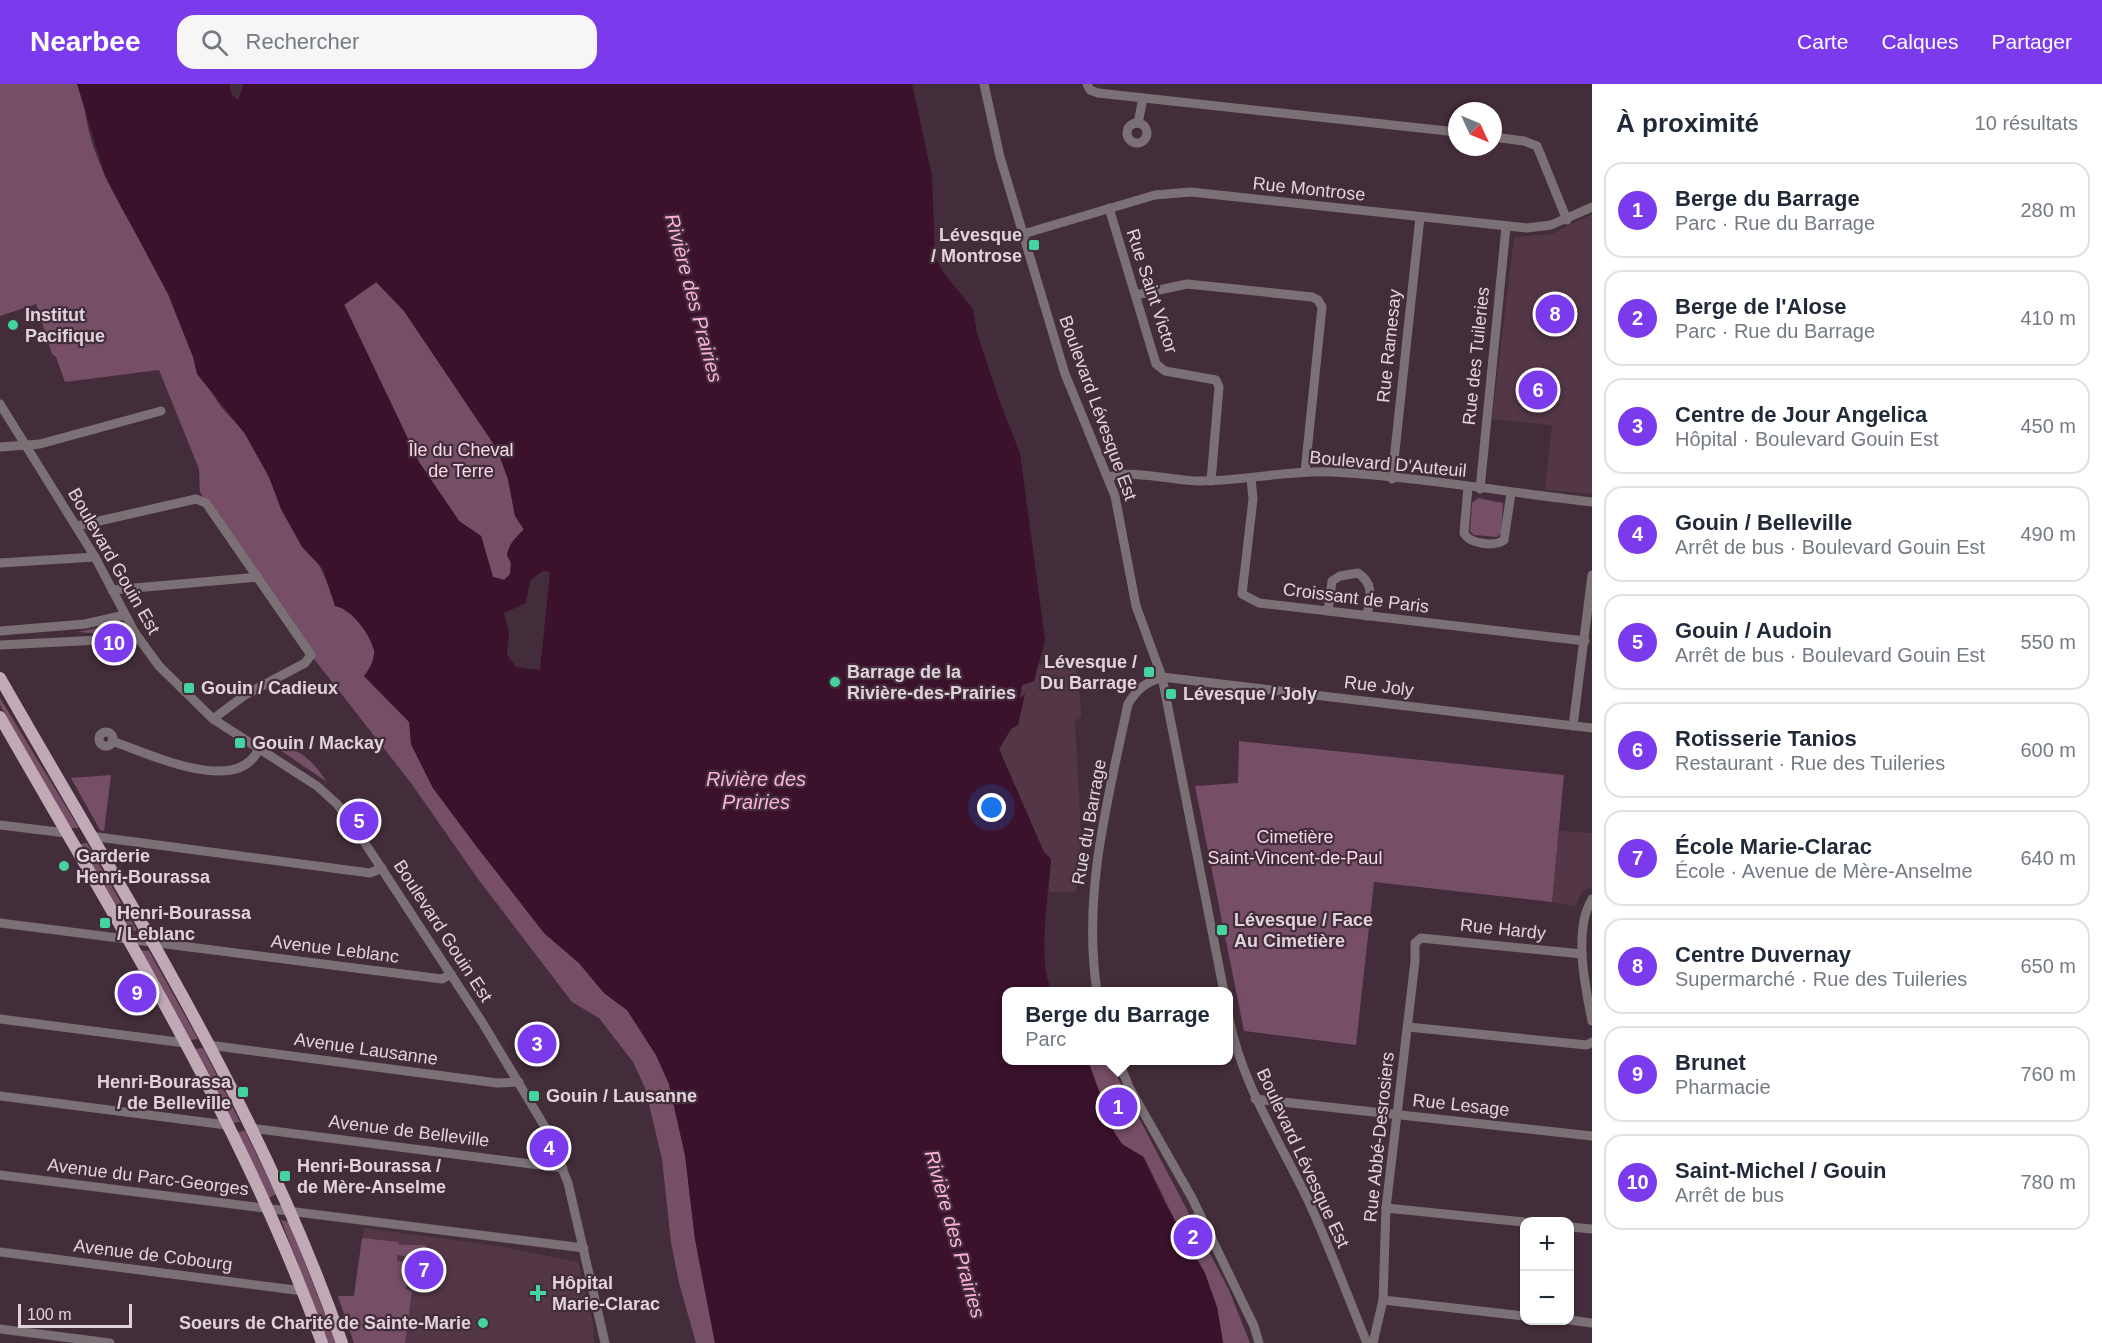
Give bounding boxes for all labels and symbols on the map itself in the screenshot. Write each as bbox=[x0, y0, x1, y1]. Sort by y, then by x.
north arrow bbox=[1448, 102, 1502, 156]
street label: Rue Montrose bbox=[1252, 173, 1366, 205]
water label: Rivière des Prairies bbox=[661, 211, 727, 385]
place label: Lévesque / Montrose bbox=[931, 225, 1022, 266]
street label: Rue Saint Victor bbox=[1122, 226, 1182, 356]
marker: Lévesque / Montrose bbox=[1027, 238, 1041, 252]
street label: Rue des Tuileries bbox=[1459, 286, 1493, 426]
street label: Rue Ramesay bbox=[1373, 288, 1405, 404]
pin: 8 bbox=[1536, 292, 1574, 336]
place label: Institut Pacifique bbox=[25, 305, 105, 346]
street label: Boulevard Lévesque Est bbox=[1055, 313, 1141, 503]
marker: Institut Pacifique bbox=[6, 318, 20, 332]
pin: 6 bbox=[1518, 368, 1558, 412]
park label: Île du Cheval de Terre bbox=[407, 440, 514, 481]
street label: Boulevard D'Auteuil bbox=[1309, 447, 1467, 481]
street label: Boulevard Gouin Est bbox=[64, 485, 164, 637]
street label: Croissant de Paris bbox=[1282, 579, 1430, 617]
pin: 10 bbox=[94, 620, 134, 666]
place label: Lévesque / Du Barrage bbox=[1040, 652, 1137, 693]
place label: Barrage de la Rivière-des-Prairies bbox=[847, 662, 1016, 703]
marker: Lévesque / Du Barrage bbox=[1142, 665, 1156, 679]
street label: Rue Joly bbox=[1343, 672, 1415, 700]
marker: Barrage de la Rivière-des-Prairies bbox=[828, 675, 842, 689]
place label: Gouin / Cadieux bbox=[201, 678, 338, 698]
marker: Gouin / Cadieux bbox=[182, 681, 196, 695]
place label: Lévesque / Joly bbox=[1183, 684, 1317, 704]
marker: Lévesque / Joly bbox=[1164, 687, 1178, 701]
place label: Gouin / Mackay bbox=[252, 733, 384, 753]
marker: Gouin / Mackay bbox=[233, 736, 247, 750]
street label: Rue du Barrage bbox=[1068, 758, 1110, 886]
water label: Rivière des Prairies bbox=[706, 768, 806, 813]
your location bbox=[977, 793, 1006, 822]
pin: 5 bbox=[340, 798, 378, 844]
park label: Cimetière Saint-Vincent-de-Paul bbox=[1208, 827, 1382, 868]
place label: Garderie Henri-Bourassa bbox=[76, 846, 211, 887]
street label: Boulevard Gouin Est bbox=[390, 856, 496, 1006]
marker: Garderie Henri-Bourassa bbox=[57, 859, 71, 873]
place label: Henri-Bourassa / Leblanc bbox=[117, 903, 252, 944]
place label: Lévesque / Face Au Cimetière bbox=[1234, 910, 1373, 951]
street label: Rue Hardy bbox=[1459, 915, 1547, 943]
marker: Henri-Bourassa / Leblanc bbox=[98, 916, 112, 930]
marker: Lévesque / Face Au Cimetière bbox=[1215, 923, 1229, 937]
street label: Avenue Leblanc bbox=[270, 931, 400, 967]
pin: 9 bbox=[118, 970, 156, 1016]
pin: 3 bbox=[518, 1022, 556, 1066]
street label: Avenue Lausanne bbox=[293, 1029, 439, 1069]
street label: Rue Abbé-Desrosiers bbox=[1360, 1051, 1398, 1223]
street label: Boulevard Lévesque Est bbox=[1253, 1065, 1353, 1251]
place label: Henri-Bourassa / de Belleville bbox=[97, 1072, 232, 1113]
pin: 1 bbox=[1098, 1084, 1138, 1130]
marker: Henri-Bourassa / de Belleville bbox=[236, 1085, 250, 1099]
place label: Gouin / Lausanne bbox=[546, 1086, 697, 1106]
marker: Gouin / Lausanne bbox=[527, 1089, 541, 1103]
street label: Rue Lesage bbox=[1412, 1090, 1510, 1120]
street label: Avenue de Belleville bbox=[327, 1111, 491, 1151]
pin: 4 bbox=[530, 1126, 568, 1170]
water label: Rivière des Prairies bbox=[921, 1148, 989, 1320]
street label: Avenue du Parc-Georges bbox=[46, 1155, 250, 1199]
place label: Henri-Bourassa / de Mère-Anselme bbox=[297, 1156, 446, 1197]
marker: Henri-Bourassa / de Mère-Anselme bbox=[278, 1169, 292, 1183]
pin: 2 bbox=[1174, 1214, 1212, 1260]
street label: Avenue de Cobourg bbox=[72, 1235, 234, 1275]
pin: 7 bbox=[404, 1248, 444, 1292]
place label: Hôpital Marie-Clarac bbox=[552, 1273, 660, 1314]
marker: Hôpital Marie-Clarac bbox=[529, 1284, 547, 1302]
scale bar bbox=[18, 1301, 132, 1328]
place label: Soeurs de Charité de Sainte-Marie bbox=[179, 1313, 471, 1333]
marker: Soeurs de Charité de Sainte-Marie bbox=[476, 1316, 490, 1330]

